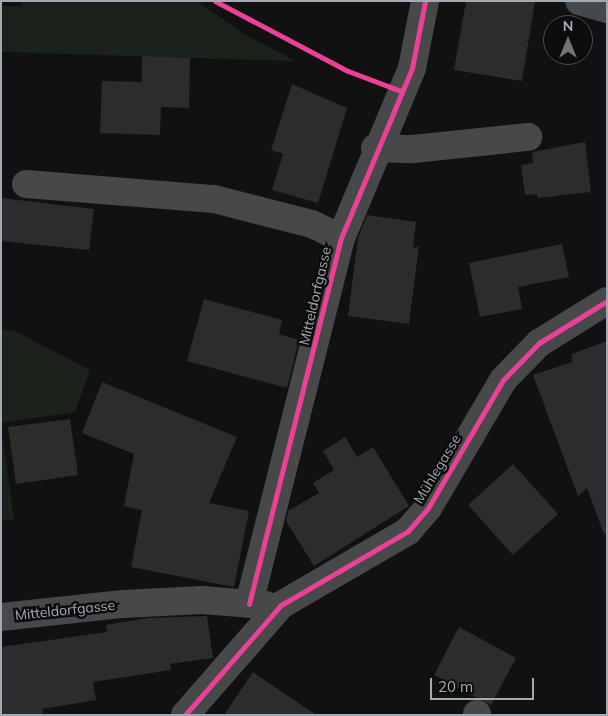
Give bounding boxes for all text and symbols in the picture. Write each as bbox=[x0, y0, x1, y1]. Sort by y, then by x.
north arrow bbox=[543, 15, 593, 65]
text: N bbox=[563, 17, 573, 35]
street label: Mitteldorfgasse bbox=[296, 245, 334, 347]
street label: Mühlegasse bbox=[410, 431, 464, 507]
street label: Mitteldorfgasse bbox=[14, 596, 116, 624]
scale bar bbox=[433, 668, 537, 700]
text: 20 m bbox=[438, 677, 473, 696]

